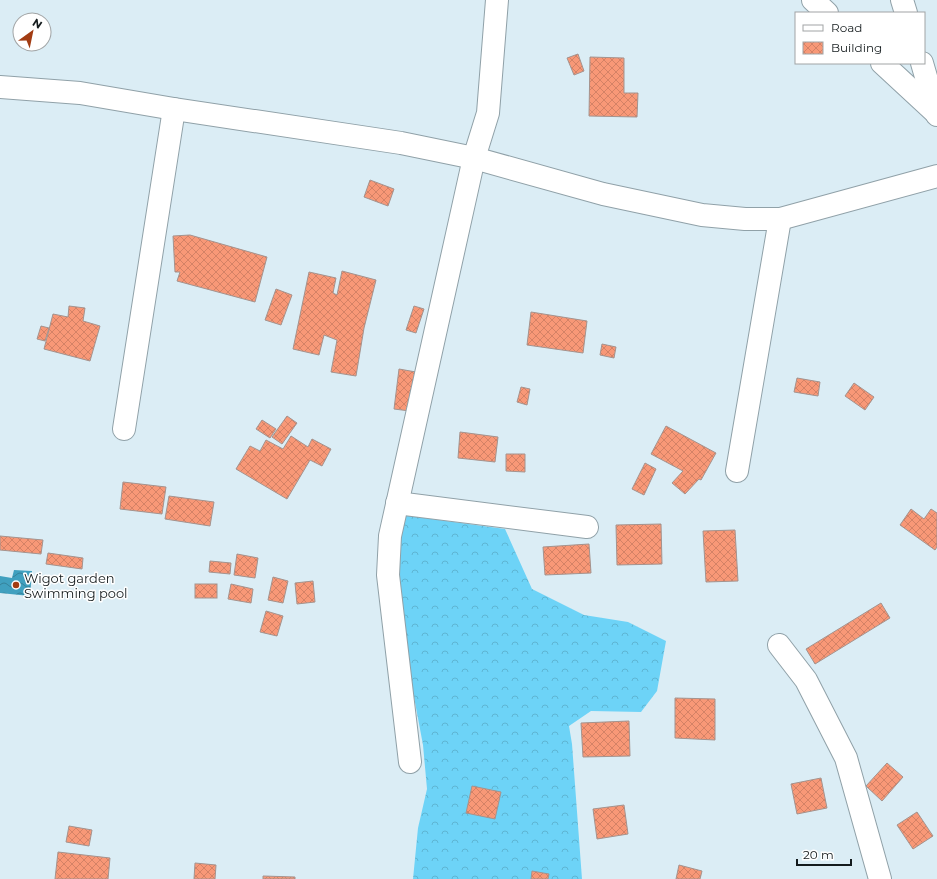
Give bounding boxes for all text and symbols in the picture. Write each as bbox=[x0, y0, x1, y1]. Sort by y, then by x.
north arrow bbox=[12, 12, 52, 52]
legend bbox=[795, 12, 925, 64]
text: N bbox=[30, 15, 45, 32]
text: Road bbox=[831, 20, 862, 35]
text: Building bbox=[831, 40, 882, 55]
place label: Wigot garden Swimming pool bbox=[24, 570, 128, 601]
marker: Wigot garden Swimming pool bbox=[11, 580, 21, 590]
scale bar bbox=[797, 841, 851, 867]
text: 20 m bbox=[803, 847, 834, 862]

